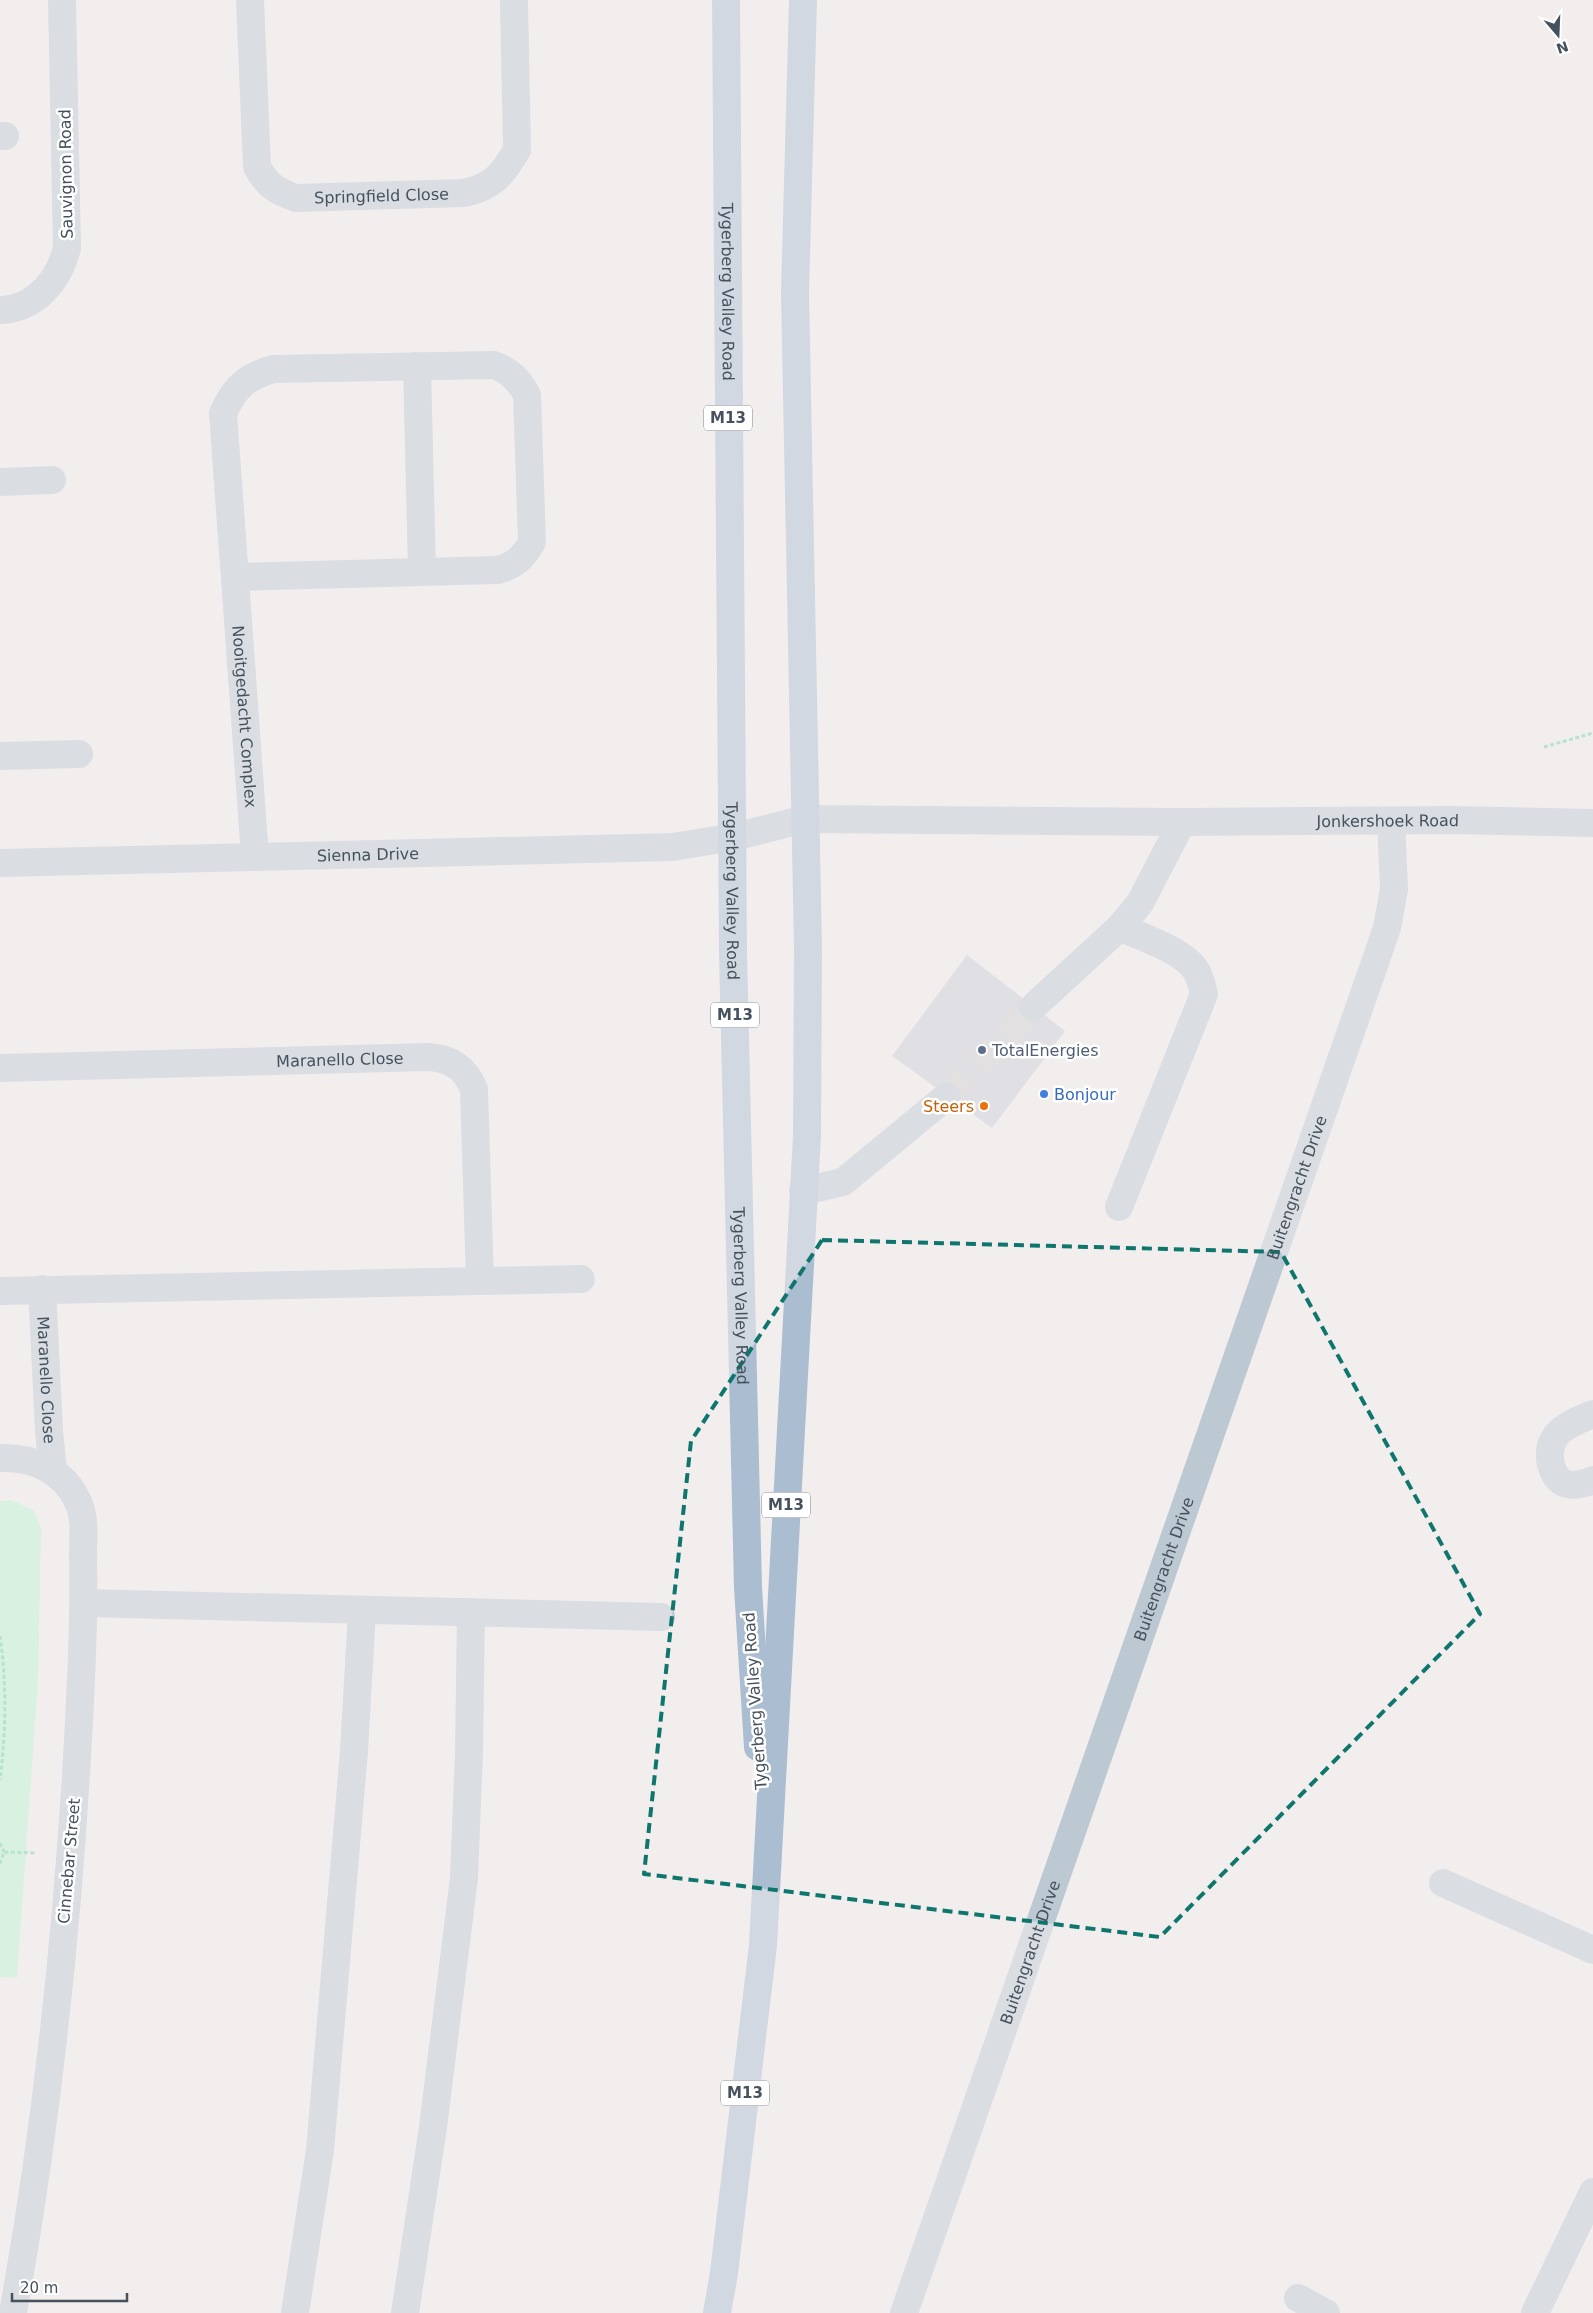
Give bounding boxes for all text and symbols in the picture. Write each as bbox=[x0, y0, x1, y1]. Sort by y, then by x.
north arrow bbox=[1533, 10, 1583, 60]
text: N bbox=[1554, 38, 1570, 57]
street label: Sauvignon Road bbox=[55, 109, 77, 239]
street label: Springfield Close bbox=[314, 184, 449, 207]
street label: Tygerberg Valley Road bbox=[718, 202, 738, 381]
road number: M13 bbox=[704, 406, 752, 430]
street label: Nooitgedacht Complex bbox=[229, 625, 261, 808]
street label: Tygerberg Valley Road bbox=[722, 801, 743, 980]
street label: Jonkershoek Road bbox=[1315, 810, 1459, 831]
street label: Sienna Drive bbox=[317, 844, 419, 865]
road number: M13 bbox=[711, 1002, 759, 1028]
place label: TotalEnergies bbox=[991, 1041, 1099, 1060]
marker: TotalEnergies bbox=[976, 1044, 988, 1056]
street label: Maranello Close bbox=[276, 1048, 404, 1070]
place label: Bonjour bbox=[1054, 1085, 1116, 1104]
marker: Bonjour bbox=[1038, 1088, 1050, 1100]
place label: Steers bbox=[923, 1097, 974, 1116]
marker: Steers bbox=[978, 1100, 990, 1112]
street label: Buitengracht Drive bbox=[1263, 1113, 1330, 1262]
street label: Tygerberg Valley Road bbox=[729, 1206, 753, 1385]
street label: Maranello Close bbox=[34, 1316, 60, 1444]
road number: M13 bbox=[762, 1492, 810, 1518]
street label: Buitengracht Drive bbox=[1130, 1494, 1197, 1644]
street label: Tygerberg Valley Road bbox=[739, 1612, 771, 1791]
street label: Cinnebar Street bbox=[54, 1797, 84, 1925]
street label: Buitengracht Drive bbox=[996, 1878, 1064, 2027]
road number: M13 bbox=[721, 2080, 769, 2106]
scale bar bbox=[12, 2270, 128, 2302]
text: 20 m bbox=[20, 2279, 58, 2297]

